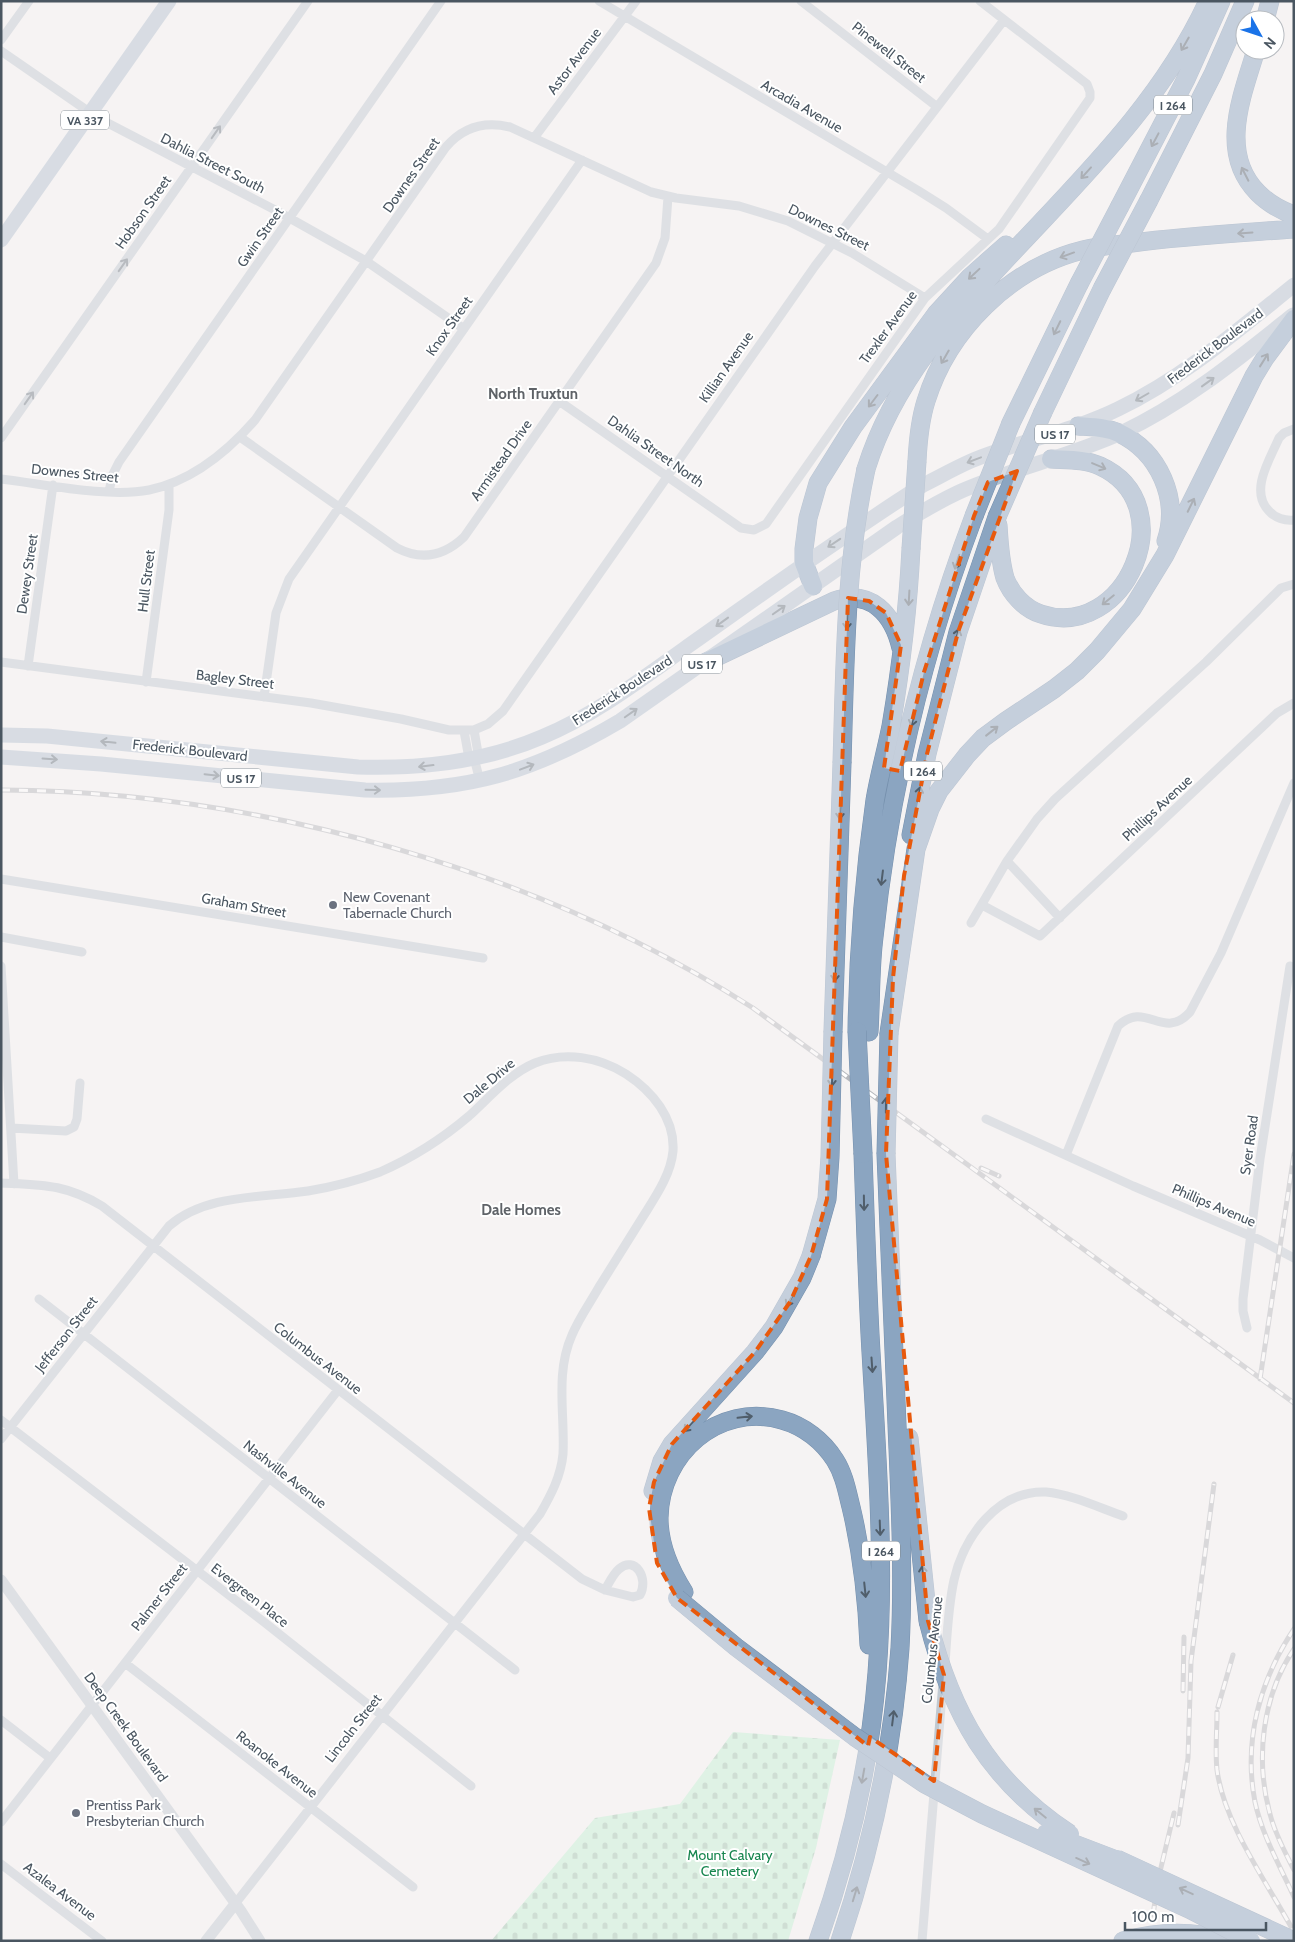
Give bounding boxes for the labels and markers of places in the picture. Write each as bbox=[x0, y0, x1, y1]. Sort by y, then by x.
place label: New Covenant Tabernacle Church bbox=[343, 888, 452, 922]
marker: New Covenant Tabernacle Church bbox=[327, 899, 339, 911]
place label: Prentiss Park Presbyterian Church bbox=[86, 1796, 204, 1830]
marker: Prentiss Park Presbyterian Church bbox=[70, 1807, 82, 1819]

